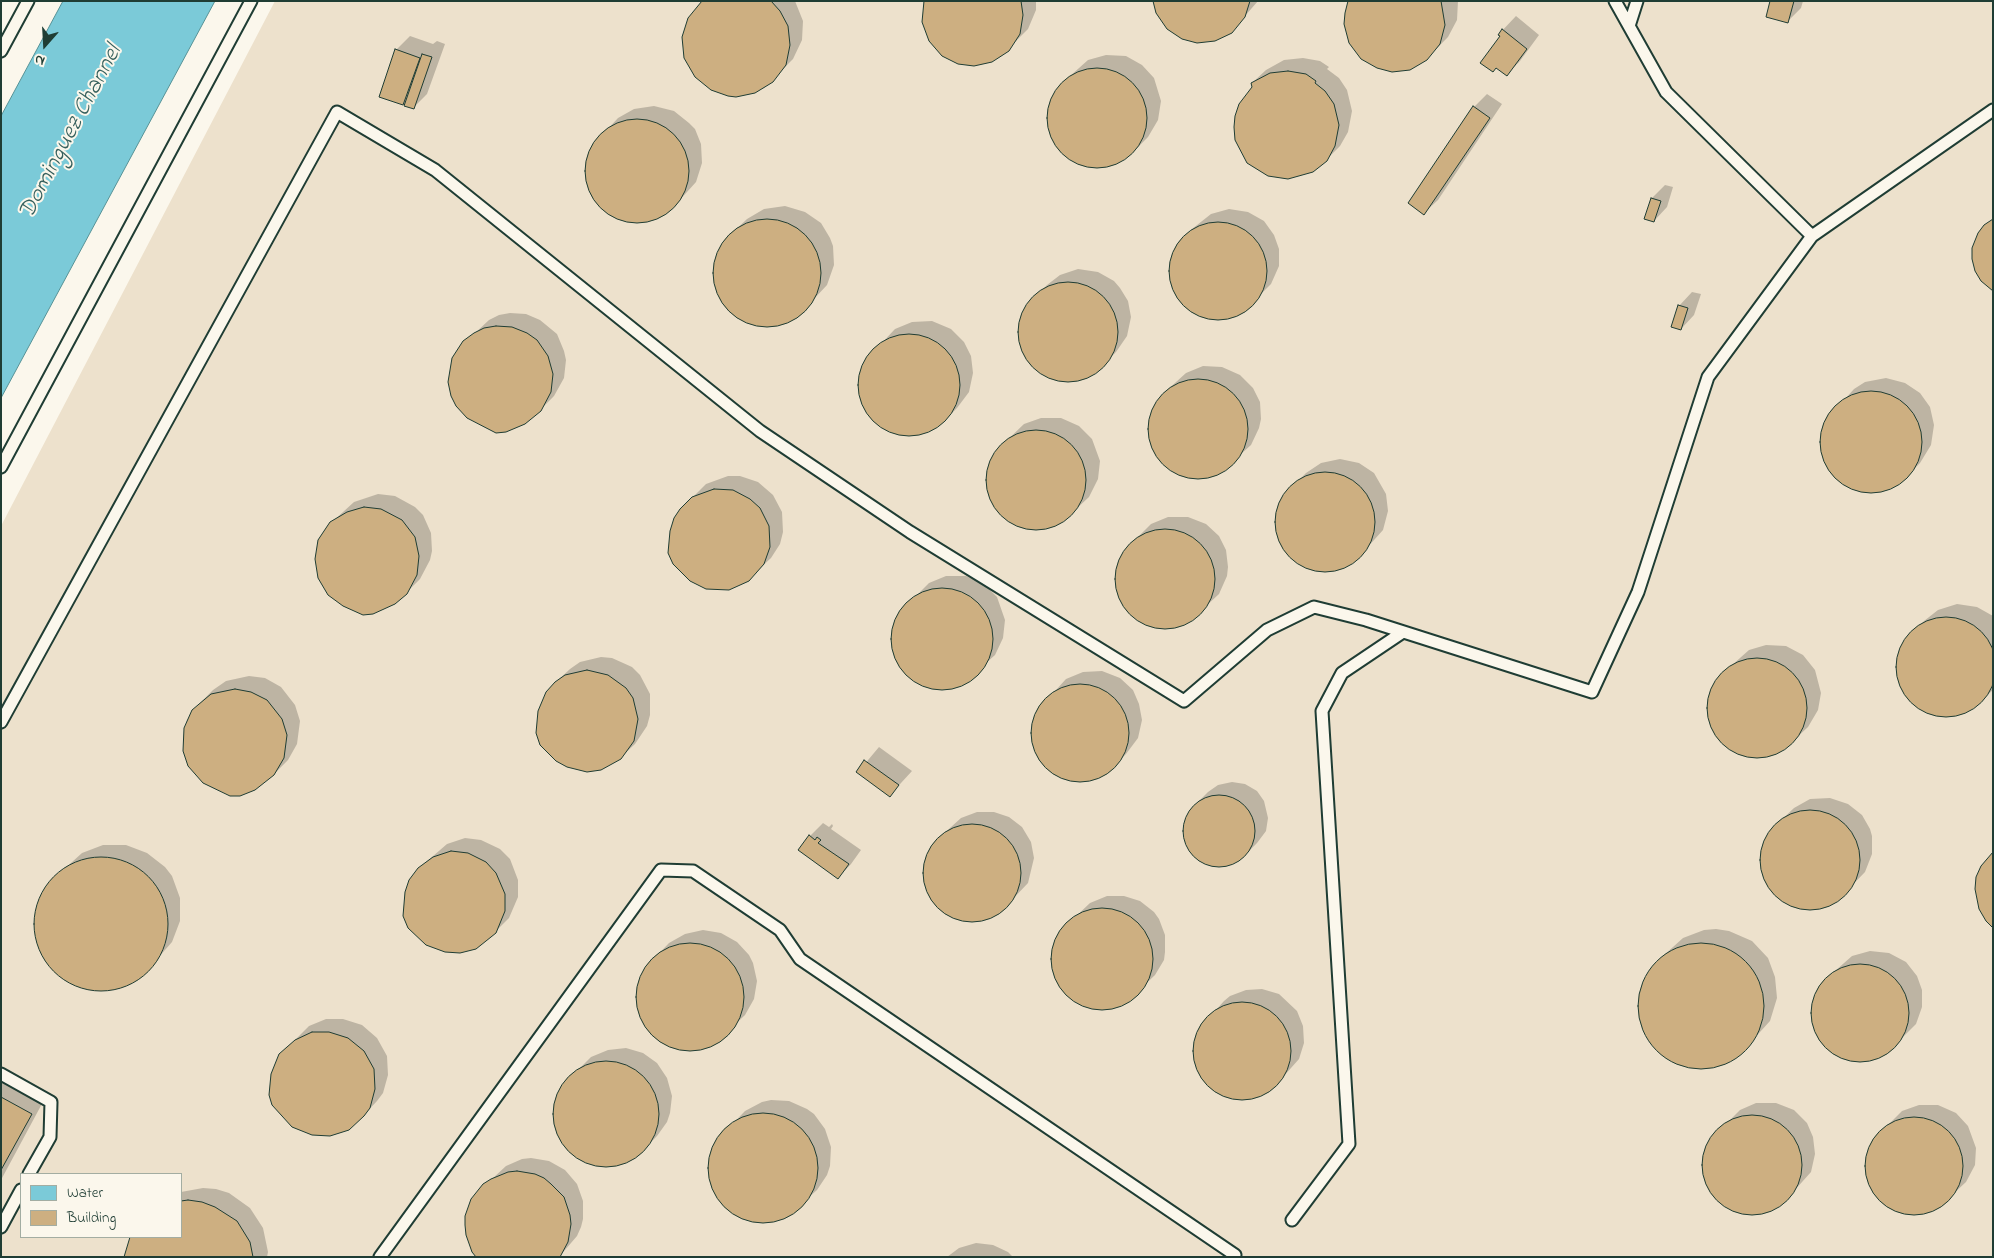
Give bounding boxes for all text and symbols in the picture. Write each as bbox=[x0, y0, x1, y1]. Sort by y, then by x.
north arrow bbox=[20, 20, 70, 70]
water label: Dominguez Channel bbox=[14, 41, 130, 225]
text: N bbox=[32, 48, 48, 71]
legend bbox=[20, 1173, 182, 1238]
text: Water bbox=[67, 1182, 103, 1204]
text: Building bbox=[67, 1207, 116, 1229]

